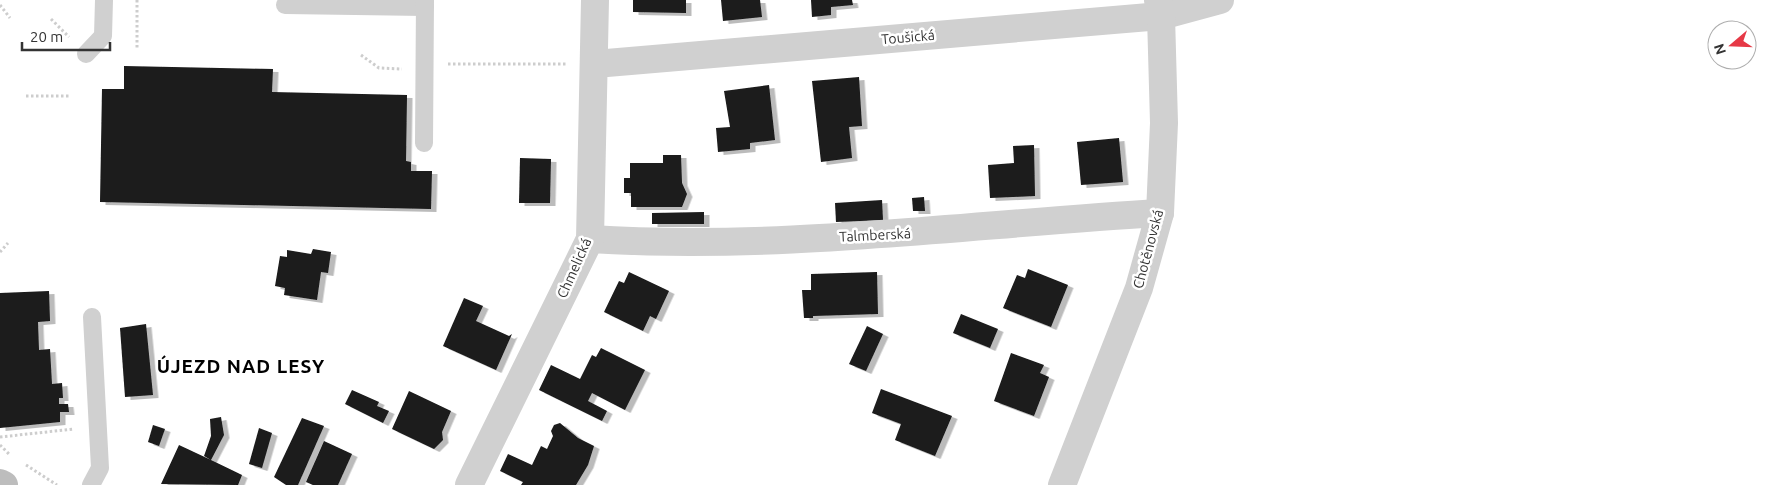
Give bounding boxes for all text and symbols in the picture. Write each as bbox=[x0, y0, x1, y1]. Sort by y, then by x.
scale bar bbox=[22, 20, 110, 52]
north arrow bbox=[1707, 20, 1757, 70]
street label: Toušická bbox=[881, 27, 935, 47]
text: 20 m bbox=[30, 28, 63, 45]
text: N bbox=[1710, 42, 1729, 57]
street label: Chotěnovská bbox=[1130, 208, 1166, 290]
street label: Talmberská bbox=[839, 225, 911, 245]
street label: Chmelická bbox=[554, 235, 594, 301]
district label: ÚJEZD NAD LESY bbox=[157, 355, 325, 377]

